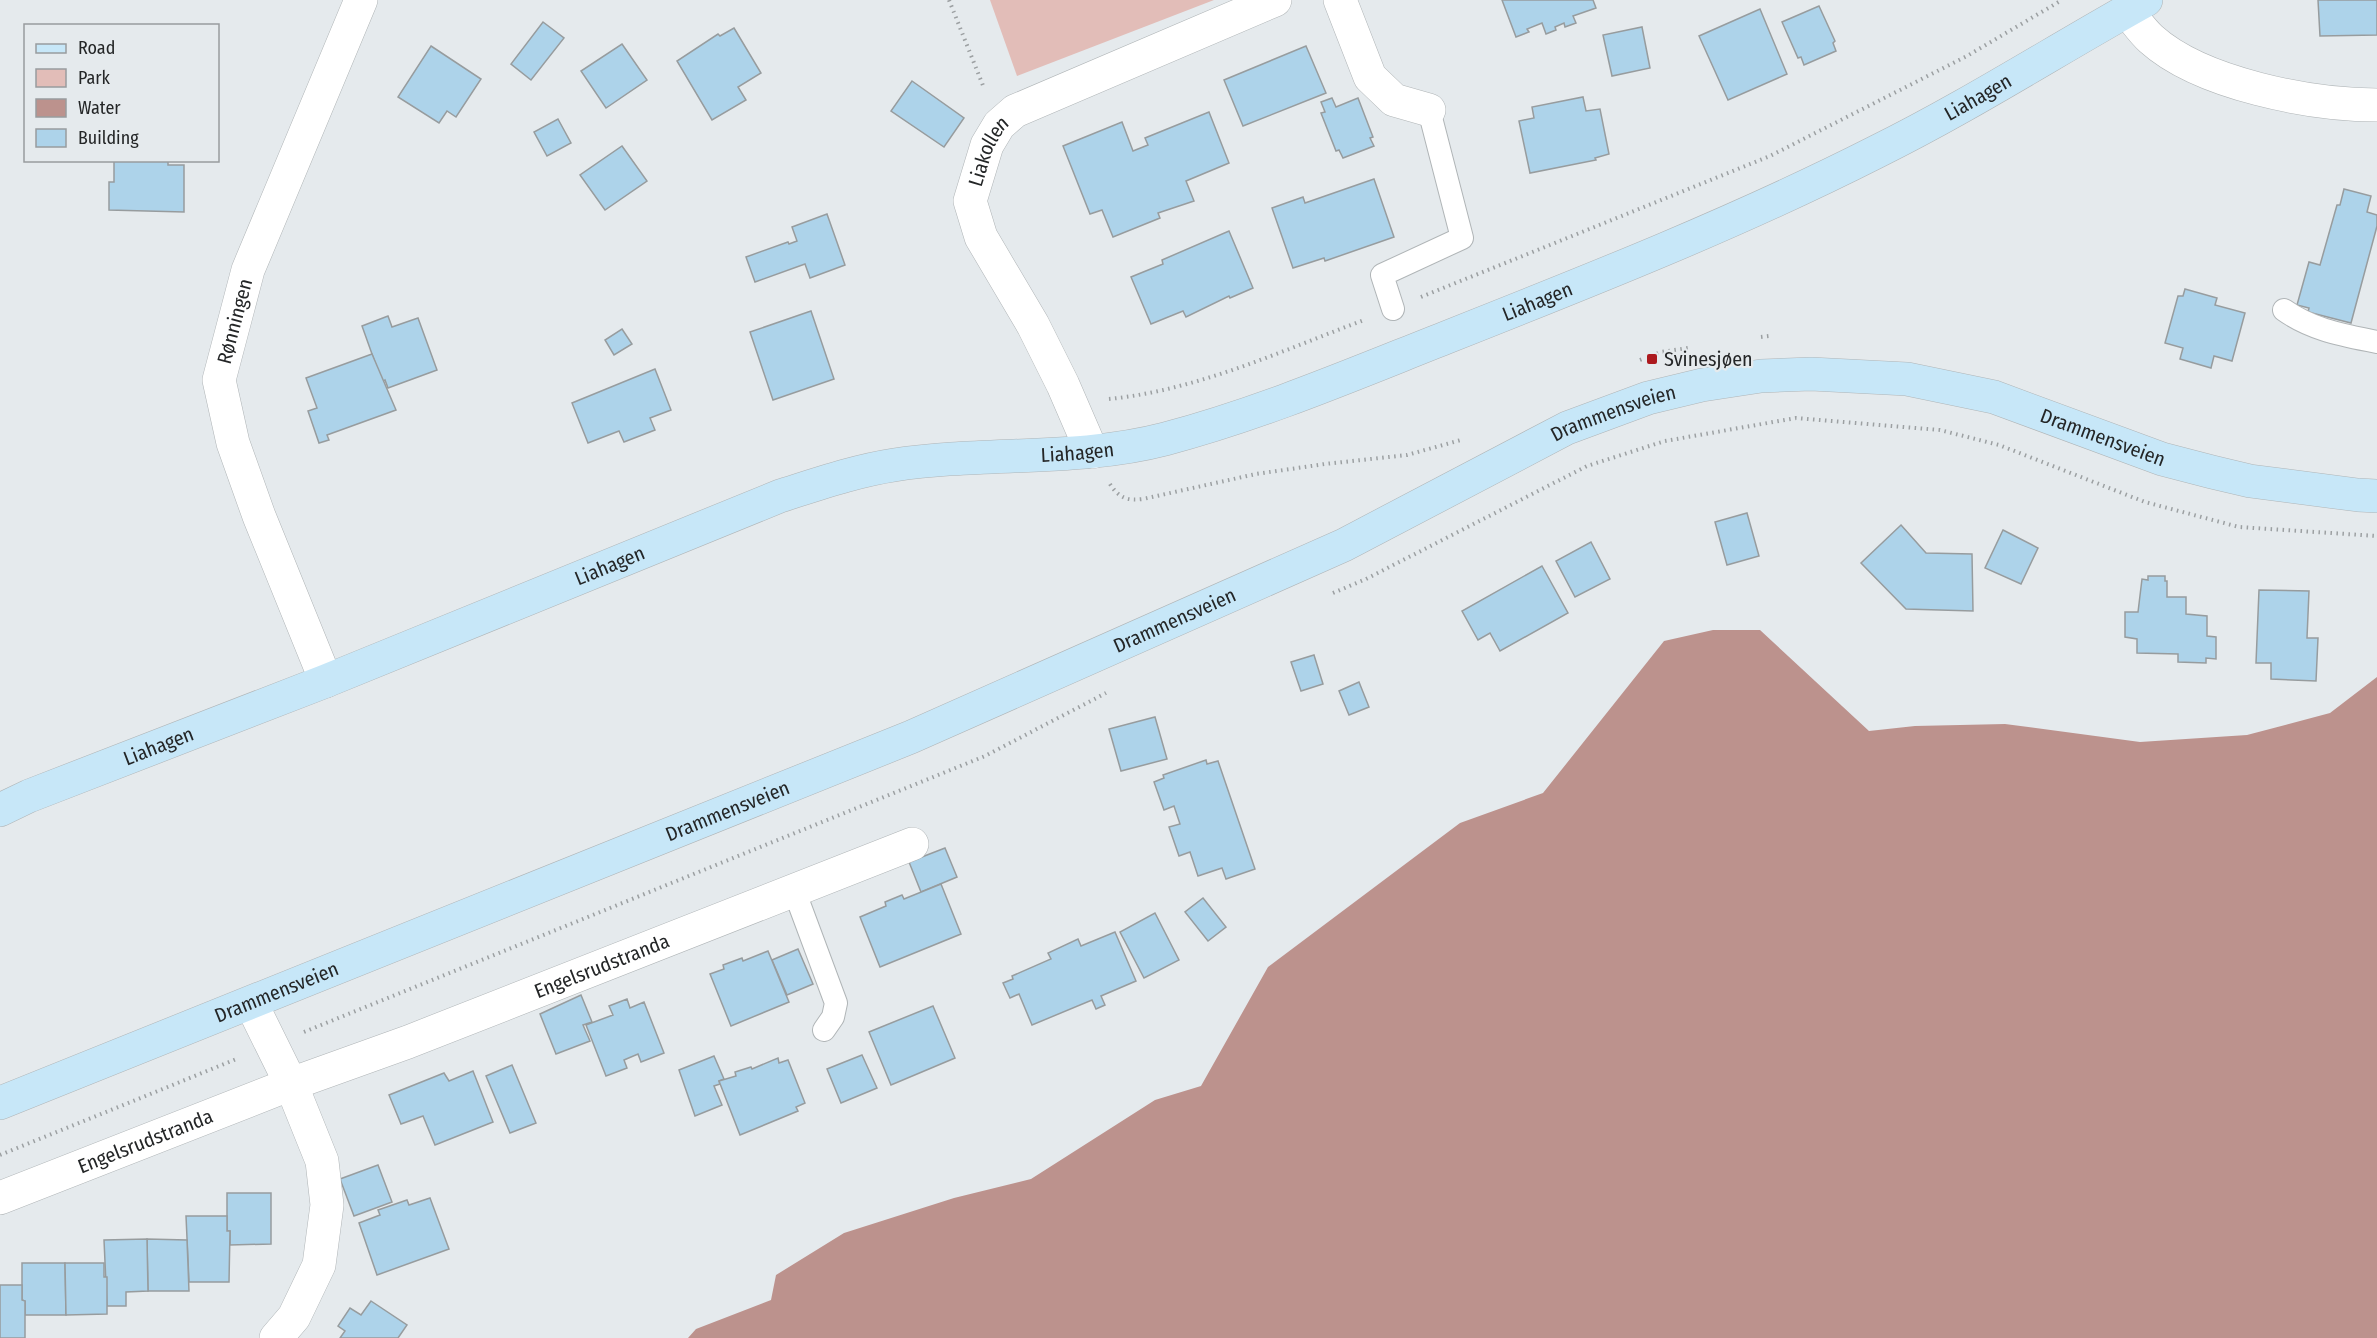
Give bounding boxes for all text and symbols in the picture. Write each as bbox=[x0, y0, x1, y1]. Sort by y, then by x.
legend bbox=[24, 24, 219, 162]
text: Road bbox=[78, 37, 115, 59]
text: Park bbox=[78, 67, 111, 89]
street label: Liahagen bbox=[1940, 69, 2016, 126]
text: Water bbox=[78, 97, 121, 119]
street label: Liakollen bbox=[963, 110, 1013, 189]
text: Building bbox=[78, 127, 139, 149]
street label: Rønningen bbox=[212, 276, 257, 366]
street label: Liahagen bbox=[1499, 277, 1576, 326]
place label: Svinesjøen bbox=[1664, 347, 1753, 371]
marker: Svinesjøen bbox=[1645, 352, 1659, 366]
street label: Drammensveien bbox=[1546, 380, 1678, 447]
street label: Drammensveien bbox=[2037, 403, 2169, 471]
street label: Liahagen bbox=[1040, 437, 1115, 467]
street label: Liahagen bbox=[571, 540, 648, 590]
street label: Drammensveien bbox=[1110, 583, 1239, 658]
street label: Liahagen bbox=[120, 721, 197, 770]
street label: Drammensveien bbox=[662, 775, 793, 846]
street label: Engelsrudstranda bbox=[531, 929, 673, 1003]
street label: Drammensveien bbox=[211, 956, 342, 1028]
street label: Engelsrudstranda bbox=[74, 1104, 216, 1178]

